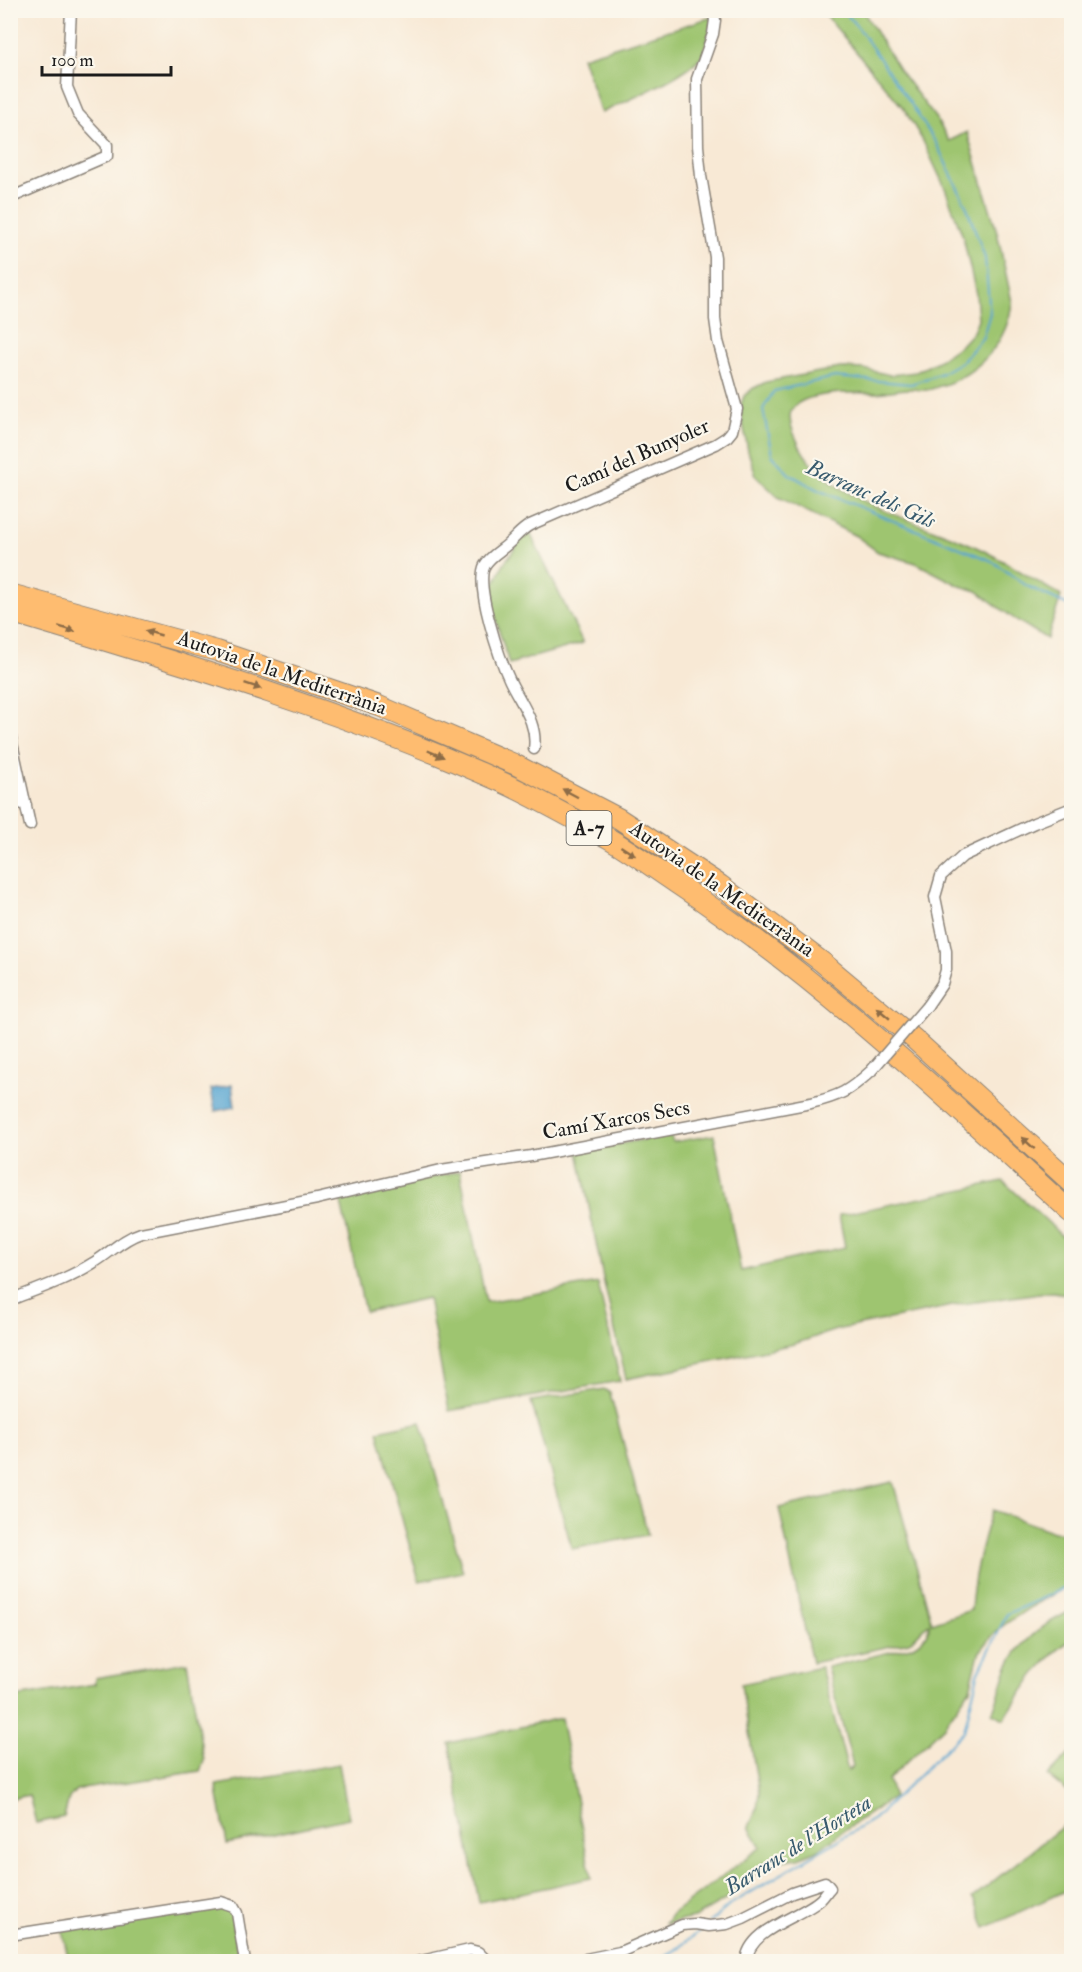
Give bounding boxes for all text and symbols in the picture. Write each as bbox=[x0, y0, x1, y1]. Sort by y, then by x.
scale bar bbox=[42, 39, 171, 77]
text: 100 m bbox=[51, 49, 94, 72]
street label: Camí del Bunyoler bbox=[561, 412, 714, 500]
water label: Barranc dels Gils bbox=[801, 453, 941, 535]
street label: Autovia de la Mediterrània bbox=[173, 624, 391, 722]
one-way arrow bbox=[58, 625, 76, 634]
one-way arrow bbox=[144, 628, 162, 638]
one-way arrow bbox=[244, 682, 262, 692]
one-way arrow bbox=[427, 749, 445, 759]
one-way arrow bbox=[561, 788, 578, 798]
road number: A-7 bbox=[566, 811, 612, 845]
street label: Autovia de la Mediterrània bbox=[623, 814, 820, 963]
one-way arrow bbox=[620, 845, 636, 856]
one-way arrow bbox=[876, 1007, 891, 1020]
street label: Camí Xarcos Secs bbox=[540, 1094, 692, 1146]
one-way arrow bbox=[1022, 1137, 1036, 1151]
water label: Barranc de l'Horteta bbox=[719, 1789, 877, 1902]

